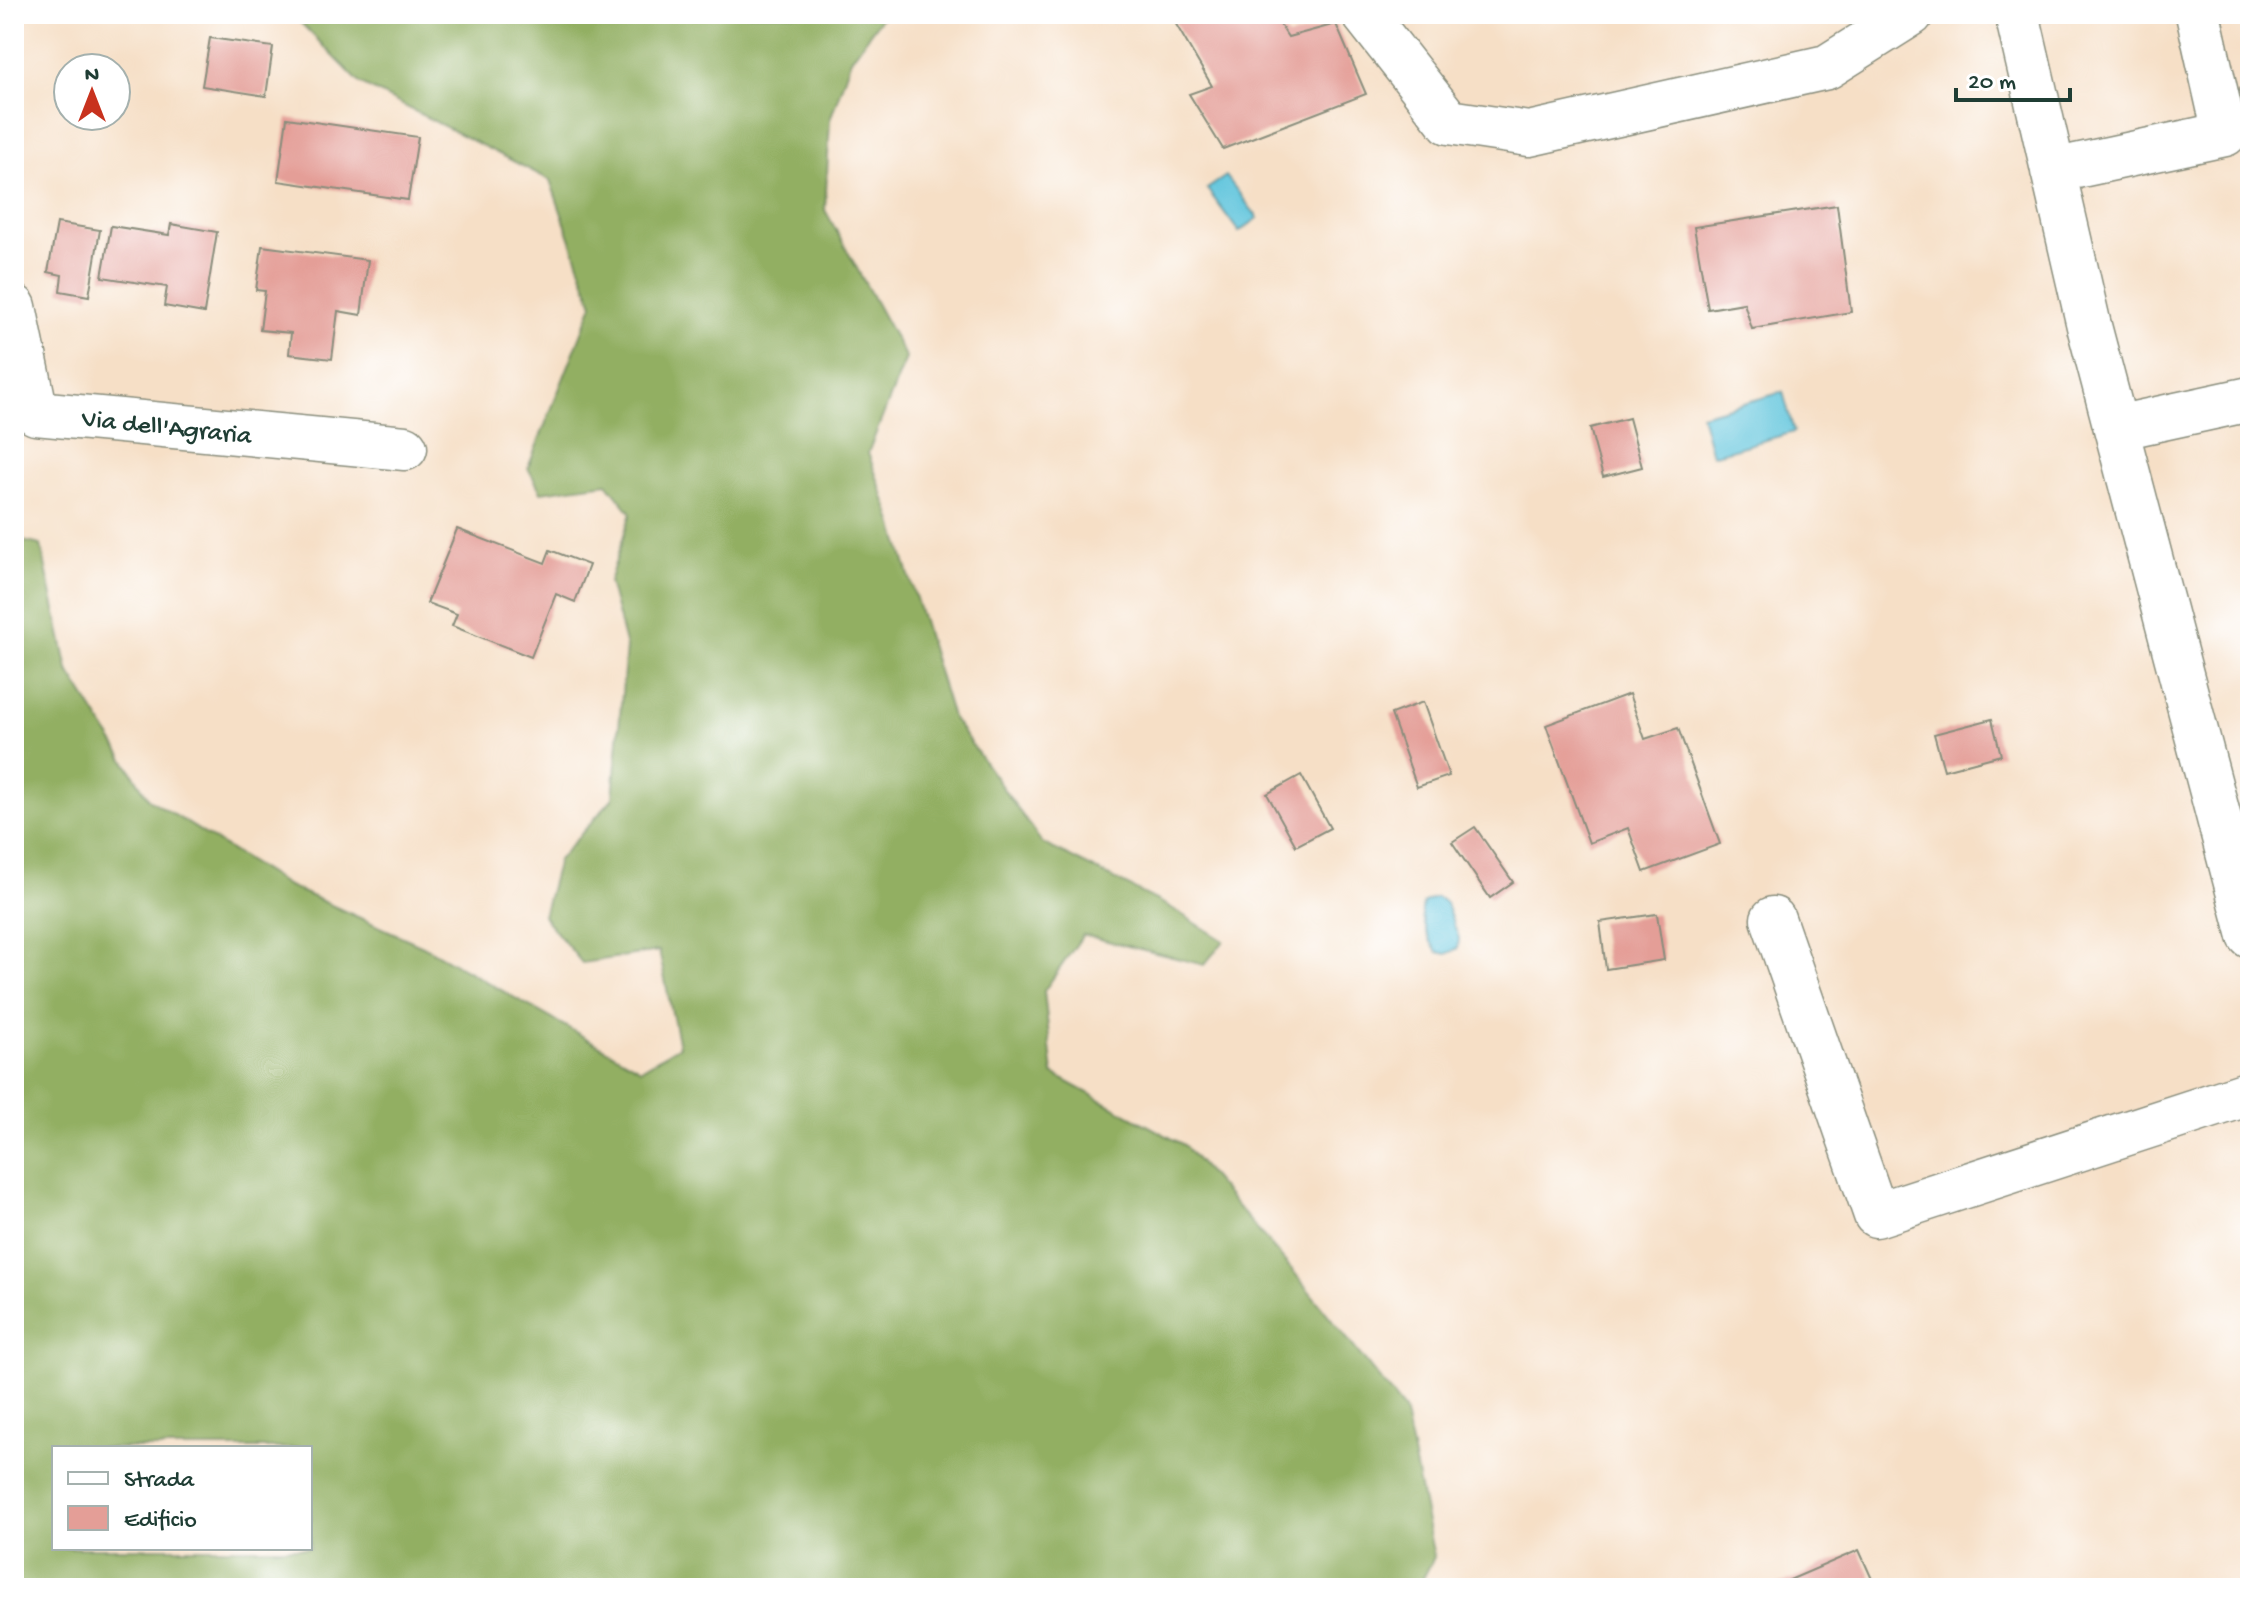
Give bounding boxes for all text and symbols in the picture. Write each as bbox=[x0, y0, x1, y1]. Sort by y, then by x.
north arrow bbox=[52, 52, 132, 132]
scale bar bbox=[1956, 52, 2070, 102]
text: N bbox=[85, 63, 99, 89]
text: 20 m bbox=[1968, 69, 2016, 98]
street label: Via dell'Agraria bbox=[79, 405, 254, 454]
legend bbox=[52, 1446, 312, 1550]
text: Strada bbox=[124, 1467, 195, 1496]
text: Edificio bbox=[124, 1507, 197, 1536]

